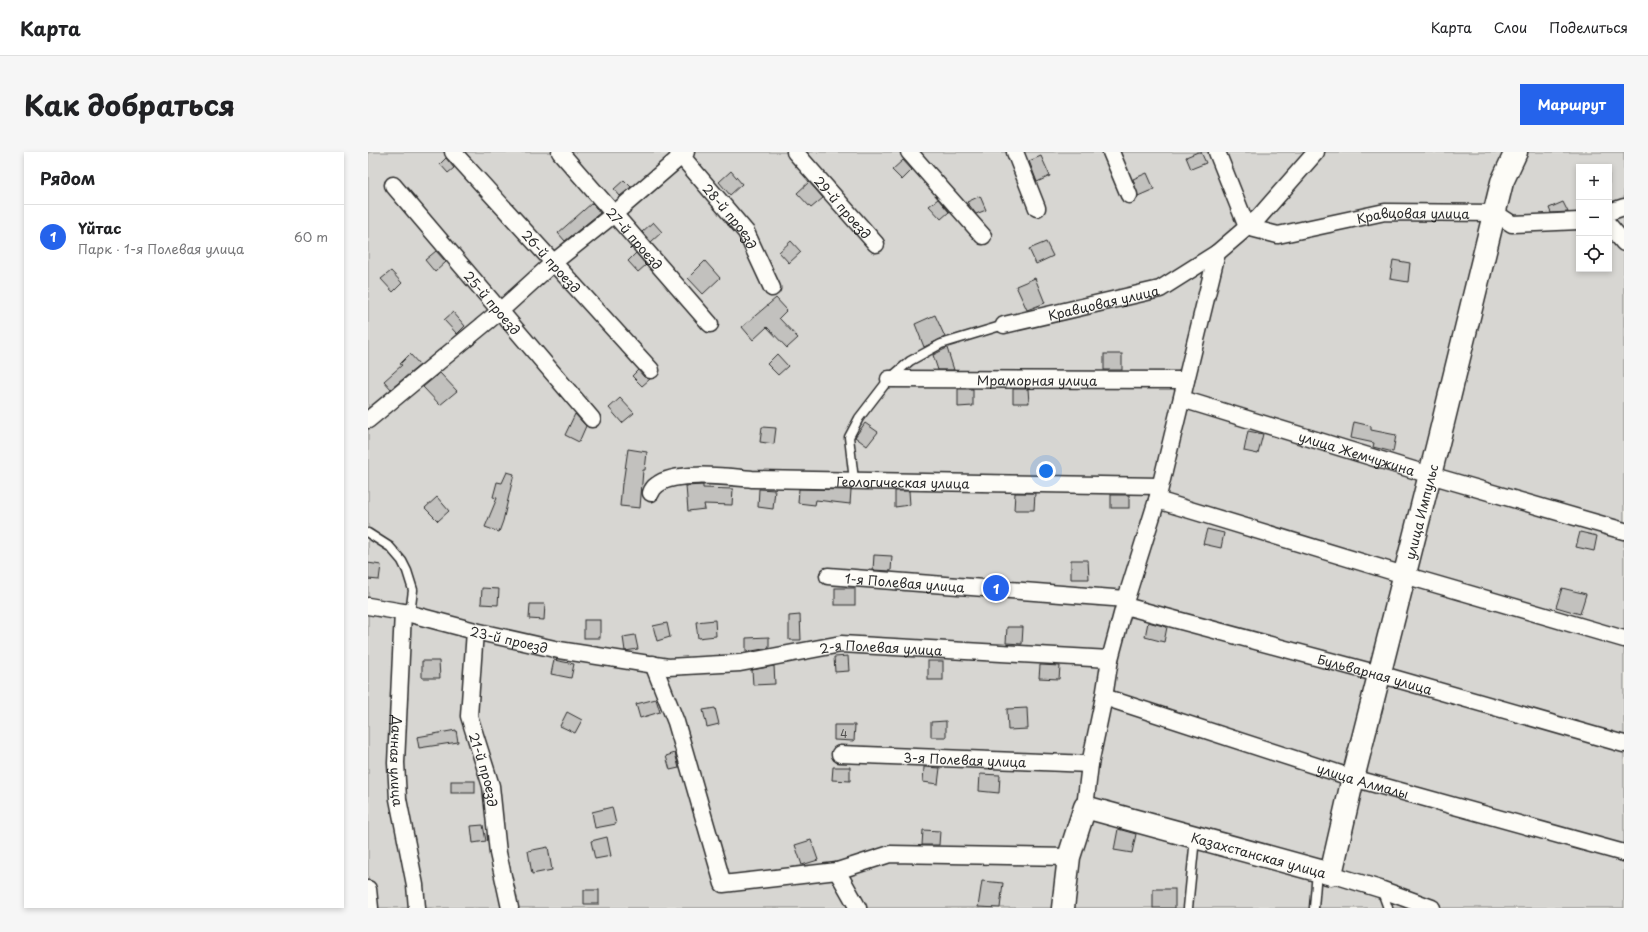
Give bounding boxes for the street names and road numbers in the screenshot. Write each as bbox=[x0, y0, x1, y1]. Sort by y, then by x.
street label: 29-й проезд bbox=[810, 171, 876, 242]
street label: 28-й проезд bbox=[699, 179, 762, 252]
street label: Кравцовая улица bbox=[1355, 202, 1470, 227]
street label: 27-й проезд bbox=[602, 203, 668, 273]
street label: 26-й проезд bbox=[518, 225, 586, 297]
street label: 25-й проезд bbox=[460, 266, 526, 339]
street label: Кравцовая улица bbox=[1046, 280, 1162, 324]
street label: Мраморная улица bbox=[977, 370, 1098, 389]
street label: улица Жемчужина bbox=[1296, 426, 1418, 480]
street label: улица Импульс bbox=[1399, 462, 1442, 561]
street label: Геологическая улица bbox=[836, 471, 971, 492]
street label: 1-я Полевая улица bbox=[844, 568, 966, 596]
street label: 23-й проезд bbox=[468, 621, 550, 657]
street label: 2-я Полевая улица bbox=[818, 635, 944, 659]
street label: Бульварная улица bbox=[1316, 648, 1436, 699]
street label: Дачная улица bbox=[386, 714, 409, 809]
street label: 21-й проезд bbox=[465, 730, 503, 808]
street label: 3-я Полевая улица bbox=[903, 747, 1027, 771]
street label: улица Алмалы bbox=[1315, 757, 1411, 802]
street label: Казахстанская улица bbox=[1189, 827, 1329, 882]

